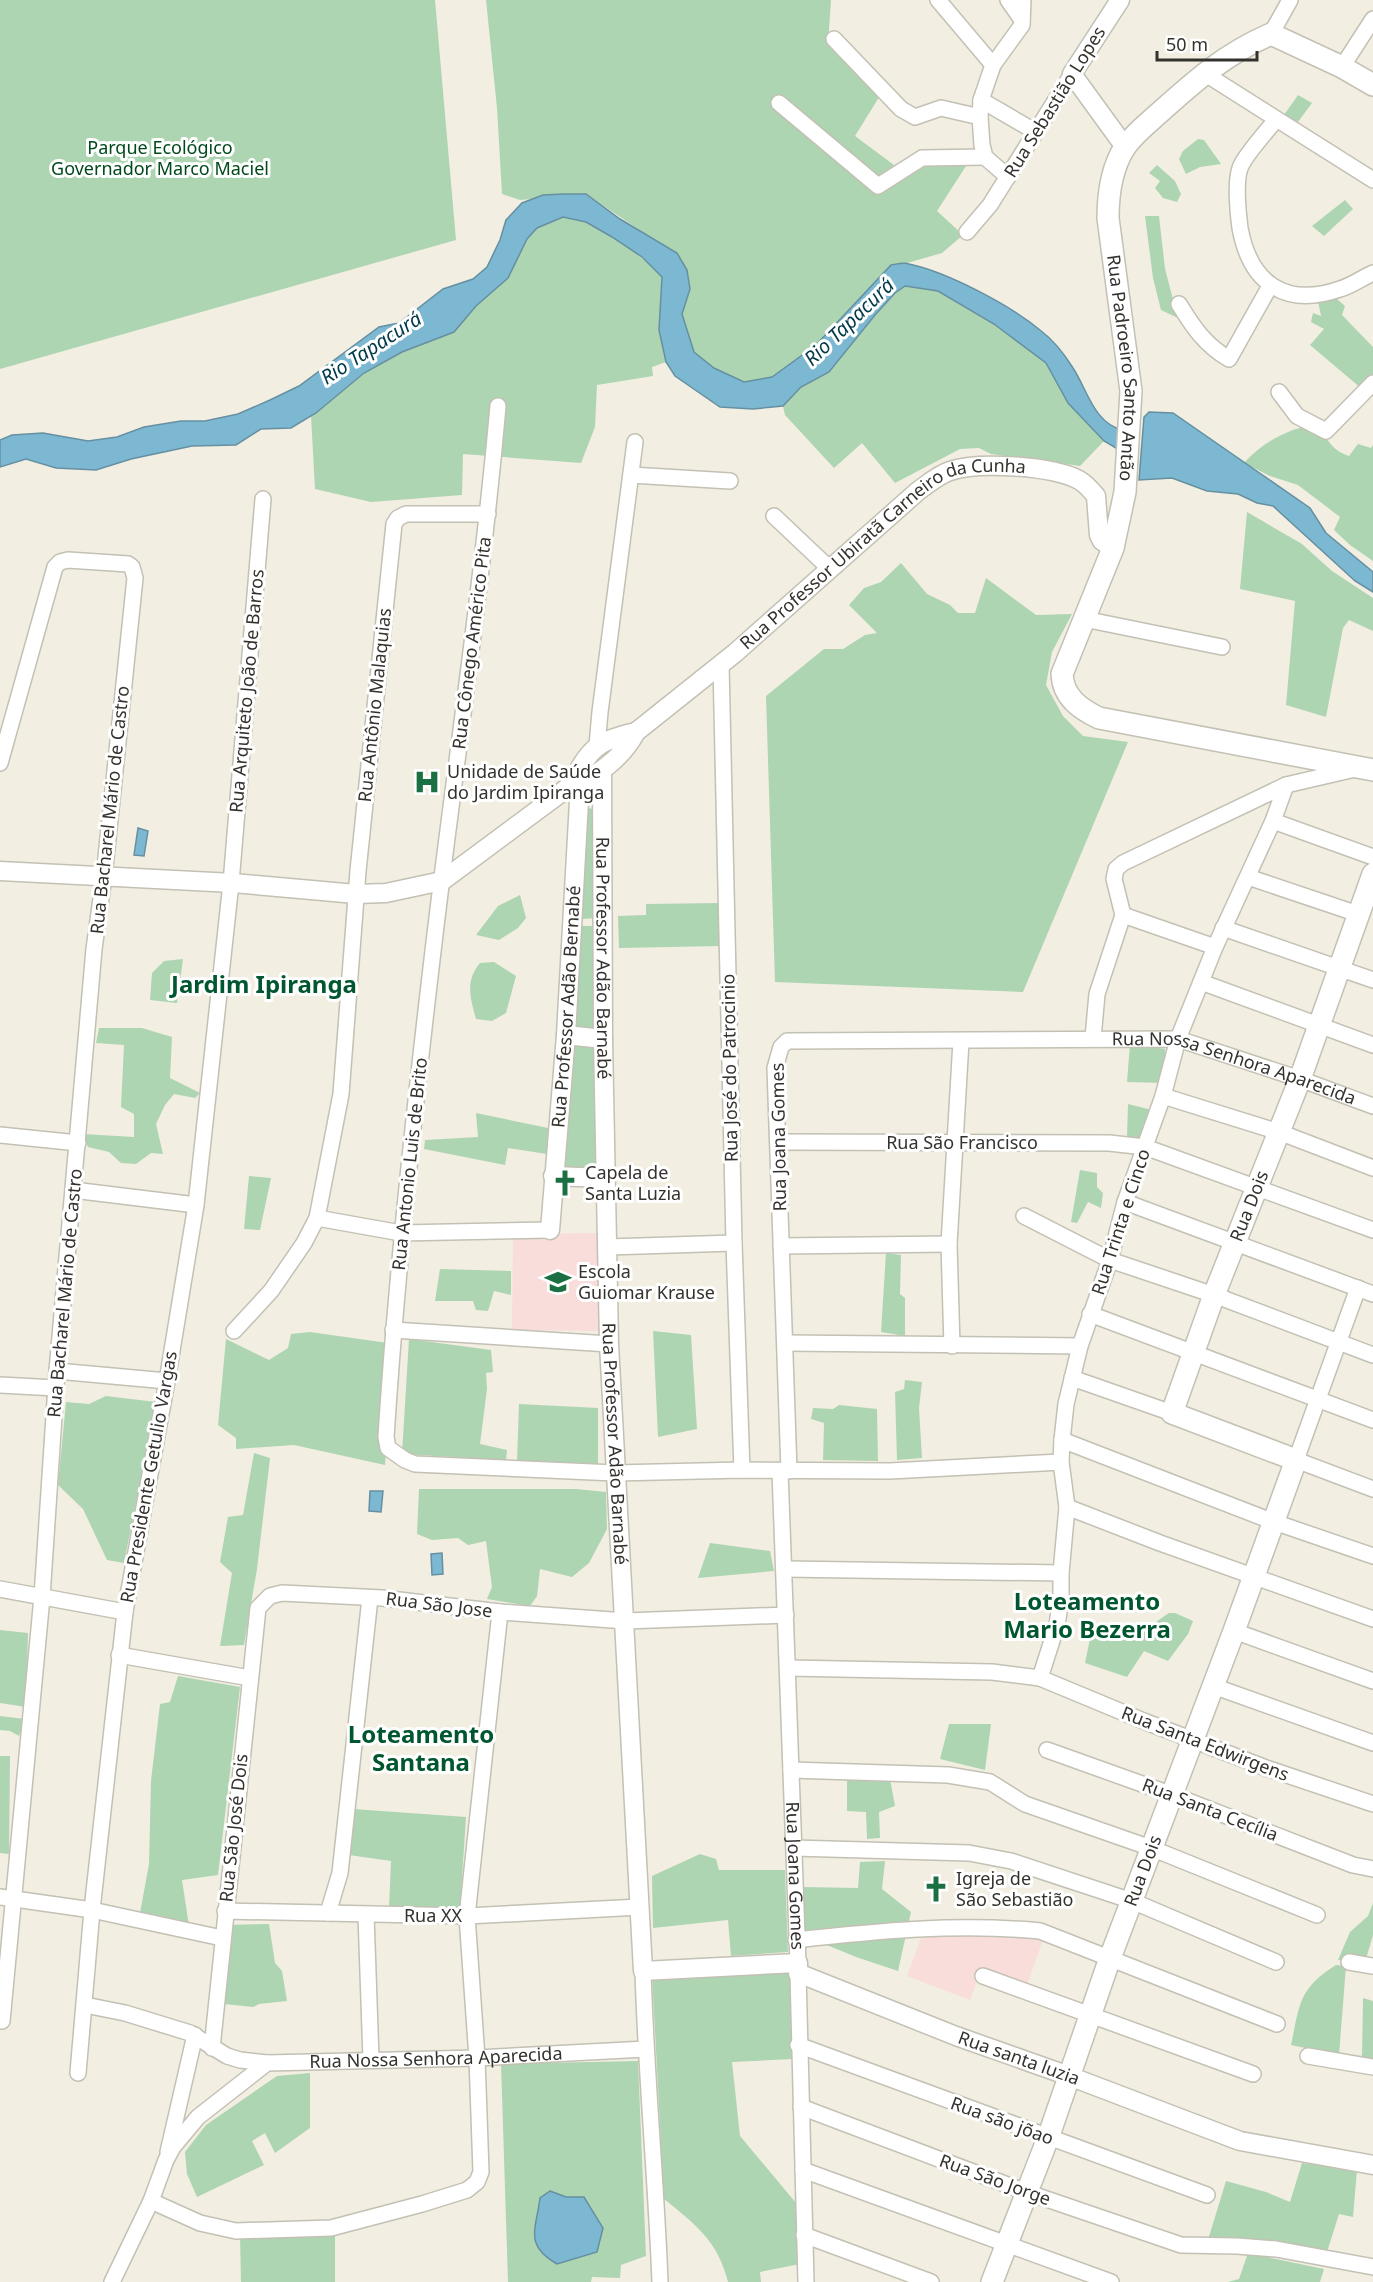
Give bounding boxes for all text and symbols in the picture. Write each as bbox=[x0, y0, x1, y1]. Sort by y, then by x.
street label: Rua Sebastião Lopes bbox=[998, 21, 1110, 182]
scale bar bbox=[1157, 24, 1258, 62]
text: 50 m bbox=[1166, 32, 1208, 56]
park label: Parque Ecológico Governador Marco Maciel bbox=[51, 135, 269, 180]
street label: Rua Padroeiro Santo Antão bbox=[1102, 253, 1144, 482]
water label: Rio Tapacurá bbox=[798, 272, 900, 371]
water label: Rio Tapacurá bbox=[315, 305, 426, 390]
street label: Rua Professor Ubiratã Carneiro da Cunha bbox=[734, 453, 1027, 654]
street label: Rua Cônego Américo Pita bbox=[446, 535, 496, 751]
street label: Rua Arquiteto João de Barros bbox=[223, 568, 269, 814]
street label: Rua Antônio Malaquias bbox=[352, 607, 396, 803]
street label: Rua Bacharel Mário de Castro bbox=[84, 684, 134, 935]
place label: Unidade de Saúde do Jardim Ipiranga bbox=[447, 759, 604, 804]
hospital icon: Unidade de Saúde do Jardim Ipiranga bbox=[412, 767, 442, 797]
street label: Rua Professor Adão Barnabé bbox=[591, 837, 617, 1080]
street label: Rua Professor Adão Bernabé bbox=[545, 885, 585, 1129]
district label: Jardim Ipiranga bbox=[169, 967, 357, 1000]
street label: Rua José do Patrocinio bbox=[715, 974, 743, 1162]
street label: Rua Nossa Senhora Aparecida bbox=[1112, 1026, 1360, 1110]
street label: Rua Antonio Luis de Brito bbox=[386, 1056, 432, 1272]
street label: Rua Joana Gomes bbox=[765, 1063, 791, 1211]
street label: Rua São Francisco bbox=[886, 1130, 1038, 1154]
street label: Rua Trinta e Cinco bbox=[1085, 1146, 1155, 1298]
place label: Capela de Santa Luzia bbox=[585, 1160, 681, 1205]
street label: Rua Bacharel Mário de Castro bbox=[41, 1167, 87, 1418]
street label: Rua Dois bbox=[1224, 1167, 1273, 1245]
church icon: Capela de Santa Luzia bbox=[550, 1168, 580, 1198]
place label: Escola Guiomar Krause bbox=[578, 1259, 715, 1304]
school or university icon: Escola Guiomar Krause bbox=[543, 1267, 573, 1297]
street label: Rua Professor Adão Barnabé bbox=[598, 1322, 634, 1566]
street label: Rua Presidente Getulio Vargas bbox=[114, 1349, 182, 1605]
district label: Loteamento Mario Bezerra bbox=[1003, 1584, 1171, 1645]
street label: Rua São Jose bbox=[384, 1586, 494, 1622]
street label: Rua Santa Edwirgens bbox=[1118, 1700, 1293, 1786]
district label: Loteamento Santana bbox=[348, 1717, 494, 1778]
street label: Rua São José Dois bbox=[213, 1752, 253, 1903]
street label: Rua Santa Cecília bbox=[1139, 1772, 1282, 1846]
street label: Rua Joana Gomes bbox=[781, 1801, 811, 1950]
street label: Rua Dois bbox=[1118, 1832, 1166, 1910]
place label: Igreja de São Sebastião bbox=[956, 1866, 1074, 1911]
church icon: Igreja de São Sebastião bbox=[921, 1874, 951, 1904]
street label: Rua XX bbox=[404, 1903, 463, 1927]
street label: Rua santa luzia bbox=[955, 2025, 1083, 2090]
street label: Rua Nossa Senhora Aparecida bbox=[309, 2040, 563, 2073]
street label: Rua são jõao bbox=[948, 2090, 1057, 2150]
street label: Rua São Jorge bbox=[936, 2148, 1054, 2210]

